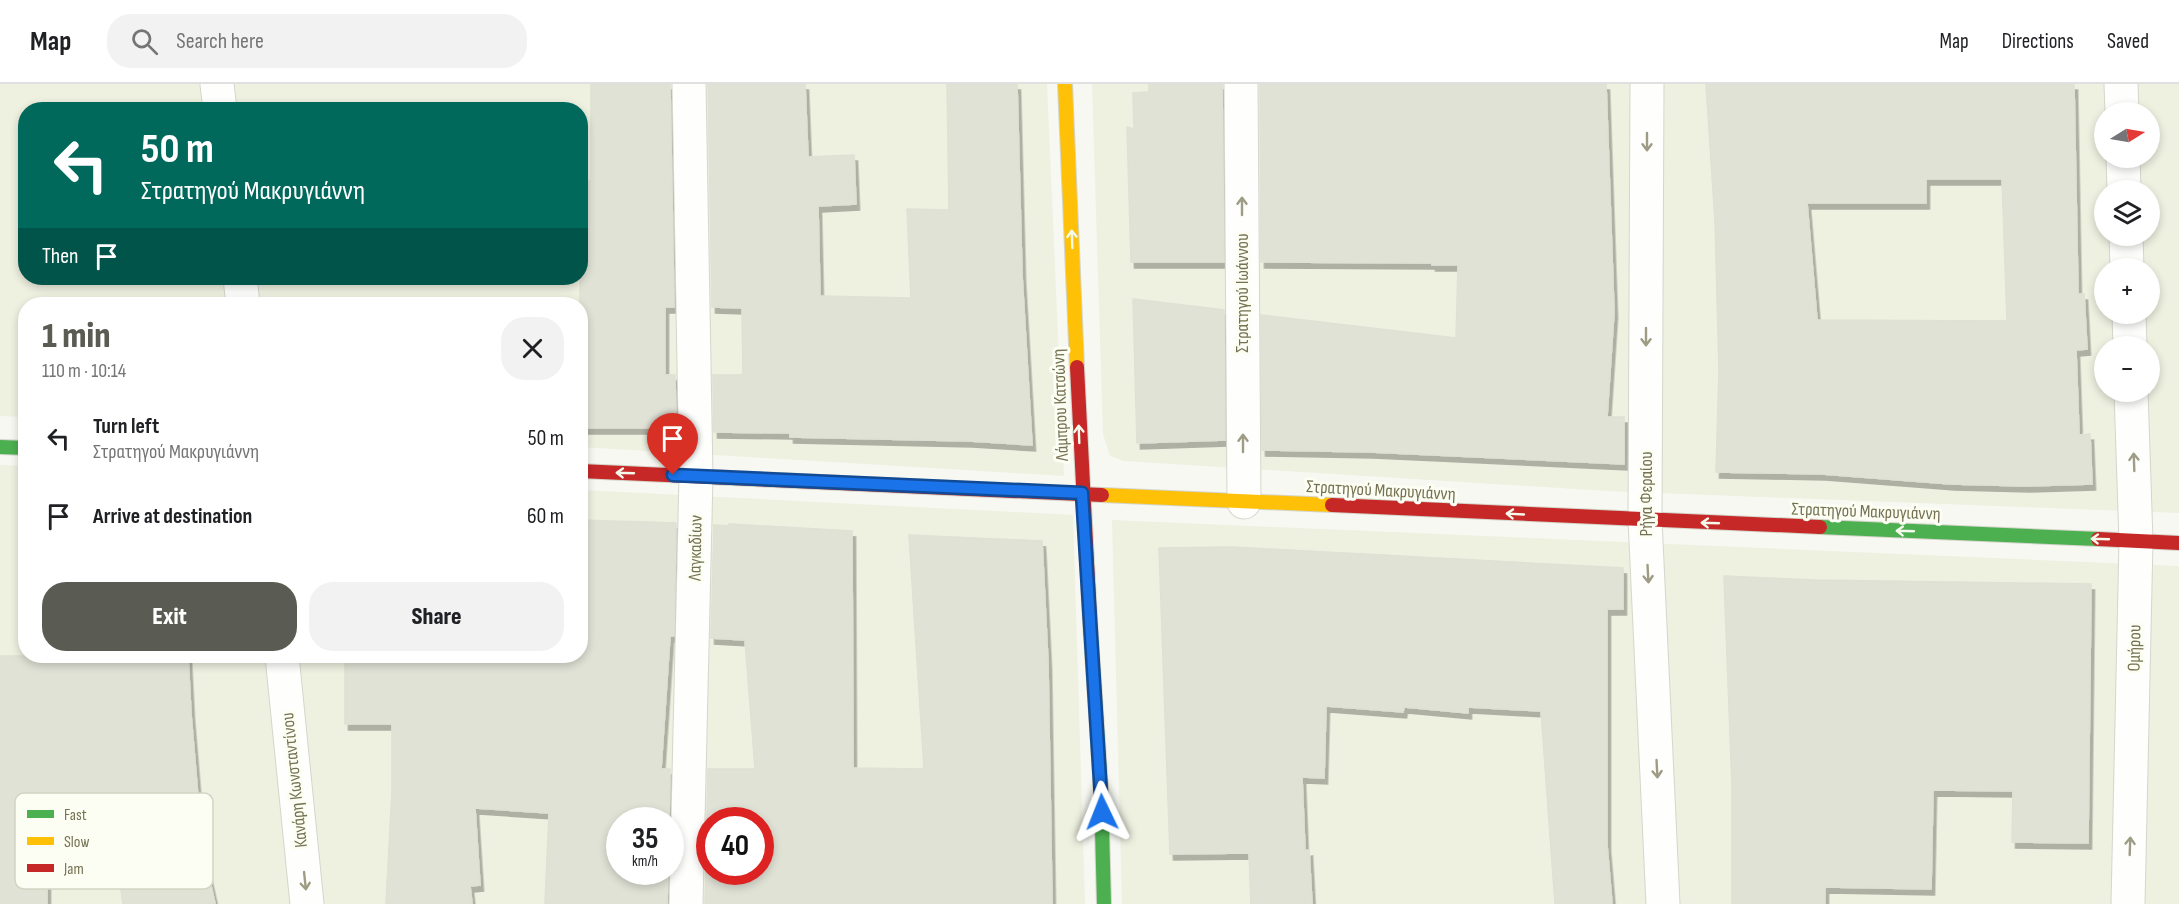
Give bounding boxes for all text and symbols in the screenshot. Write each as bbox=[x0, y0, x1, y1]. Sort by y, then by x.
search box bbox=[107, 14, 527, 68]
text: Map bbox=[30, 25, 71, 58]
icon: search bbox=[128, 25, 161, 58]
text: Search here bbox=[176, 28, 264, 55]
text: Map bbox=[1939, 29, 1969, 54]
text: Directions bbox=[2002, 29, 2074, 54]
text: Saved bbox=[2107, 29, 2149, 54]
north arrow bbox=[2094, 102, 2160, 168]
map controls bbox=[2094, 102, 2160, 402]
text: 50 m bbox=[141, 124, 214, 175]
icon: left bbox=[42, 126, 120, 204]
one-way arrow bbox=[1641, 132, 1653, 152]
text: Στρατηγού Μακρυγιάννη bbox=[141, 175, 365, 207]
button: layers bbox=[2094, 180, 2160, 246]
one-way arrow bbox=[1236, 197, 1248, 217]
one-way arrow bbox=[1066, 230, 1077, 250]
street label: Στρατηγού Ιωάννου bbox=[1232, 233, 1253, 353]
icon: arrive bbox=[90, 240, 123, 273]
text: Then bbox=[42, 243, 78, 270]
button: + bbox=[2094, 258, 2160, 324]
text: 1 min bbox=[42, 315, 110, 358]
button: close bbox=[501, 317, 564, 380]
one-way arrow bbox=[1640, 327, 1652, 347]
button: − bbox=[2094, 336, 2160, 402]
street label: Λάμπρου Κατσώνη bbox=[1048, 348, 1073, 462]
text: 110 m · 10:14 bbox=[42, 359, 126, 383]
text: Turn left bbox=[93, 413, 159, 440]
pin bbox=[647, 413, 698, 475]
icon: left bbox=[42, 422, 75, 455]
icon: arrive bbox=[656, 422, 689, 455]
text: 50 m bbox=[528, 425, 564, 452]
one-way arrow bbox=[1074, 425, 1085, 445]
one-way arrow bbox=[1237, 434, 1249, 454]
text: Στρατηγού Μακρυγιάννη bbox=[93, 440, 259, 464]
street label: Ρήγα Φεραίου bbox=[1636, 451, 1657, 537]
one-way arrow bbox=[2128, 452, 2139, 472]
one-way arrow bbox=[615, 467, 635, 479]
street label: Στρατηγού Μακρυγιάννη bbox=[1306, 476, 1456, 505]
street label: Στρατηγού Μακρυγιάννη bbox=[1791, 498, 1941, 525]
icon: arrive bbox=[42, 500, 75, 533]
text: Arrive at destination bbox=[93, 503, 252, 530]
text: 60 m bbox=[527, 503, 564, 530]
one-way arrow bbox=[1506, 509, 1526, 520]
street label: Λαγκαδίων bbox=[684, 515, 707, 582]
one-way arrow bbox=[1700, 517, 1720, 528]
one-way arrow bbox=[1895, 526, 1915, 537]
one-way arrow bbox=[2090, 534, 2110, 545]
one-way arrow bbox=[1642, 564, 1653, 584]
button: Exit bbox=[42, 582, 297, 651]
button: Share bbox=[309, 582, 564, 651]
street label: Ομήρου bbox=[2124, 624, 2145, 672]
street label: Κανάρη Κωνσταντίνου bbox=[277, 711, 312, 849]
one-way arrow bbox=[1651, 759, 1662, 779]
position arrow bbox=[1070, 780, 1134, 844]
legend bbox=[15, 793, 213, 889]
text: Fast bbox=[64, 806, 87, 825]
speed limit sign: 40 bbox=[696, 807, 774, 885]
text: 35 bbox=[632, 821, 658, 857]
text: Slow bbox=[64, 833, 89, 852]
one-way arrow bbox=[2124, 836, 2136, 856]
text: km/h bbox=[632, 852, 658, 871]
text: Jam bbox=[63, 860, 84, 879]
one-way arrow bbox=[300, 870, 311, 890]

